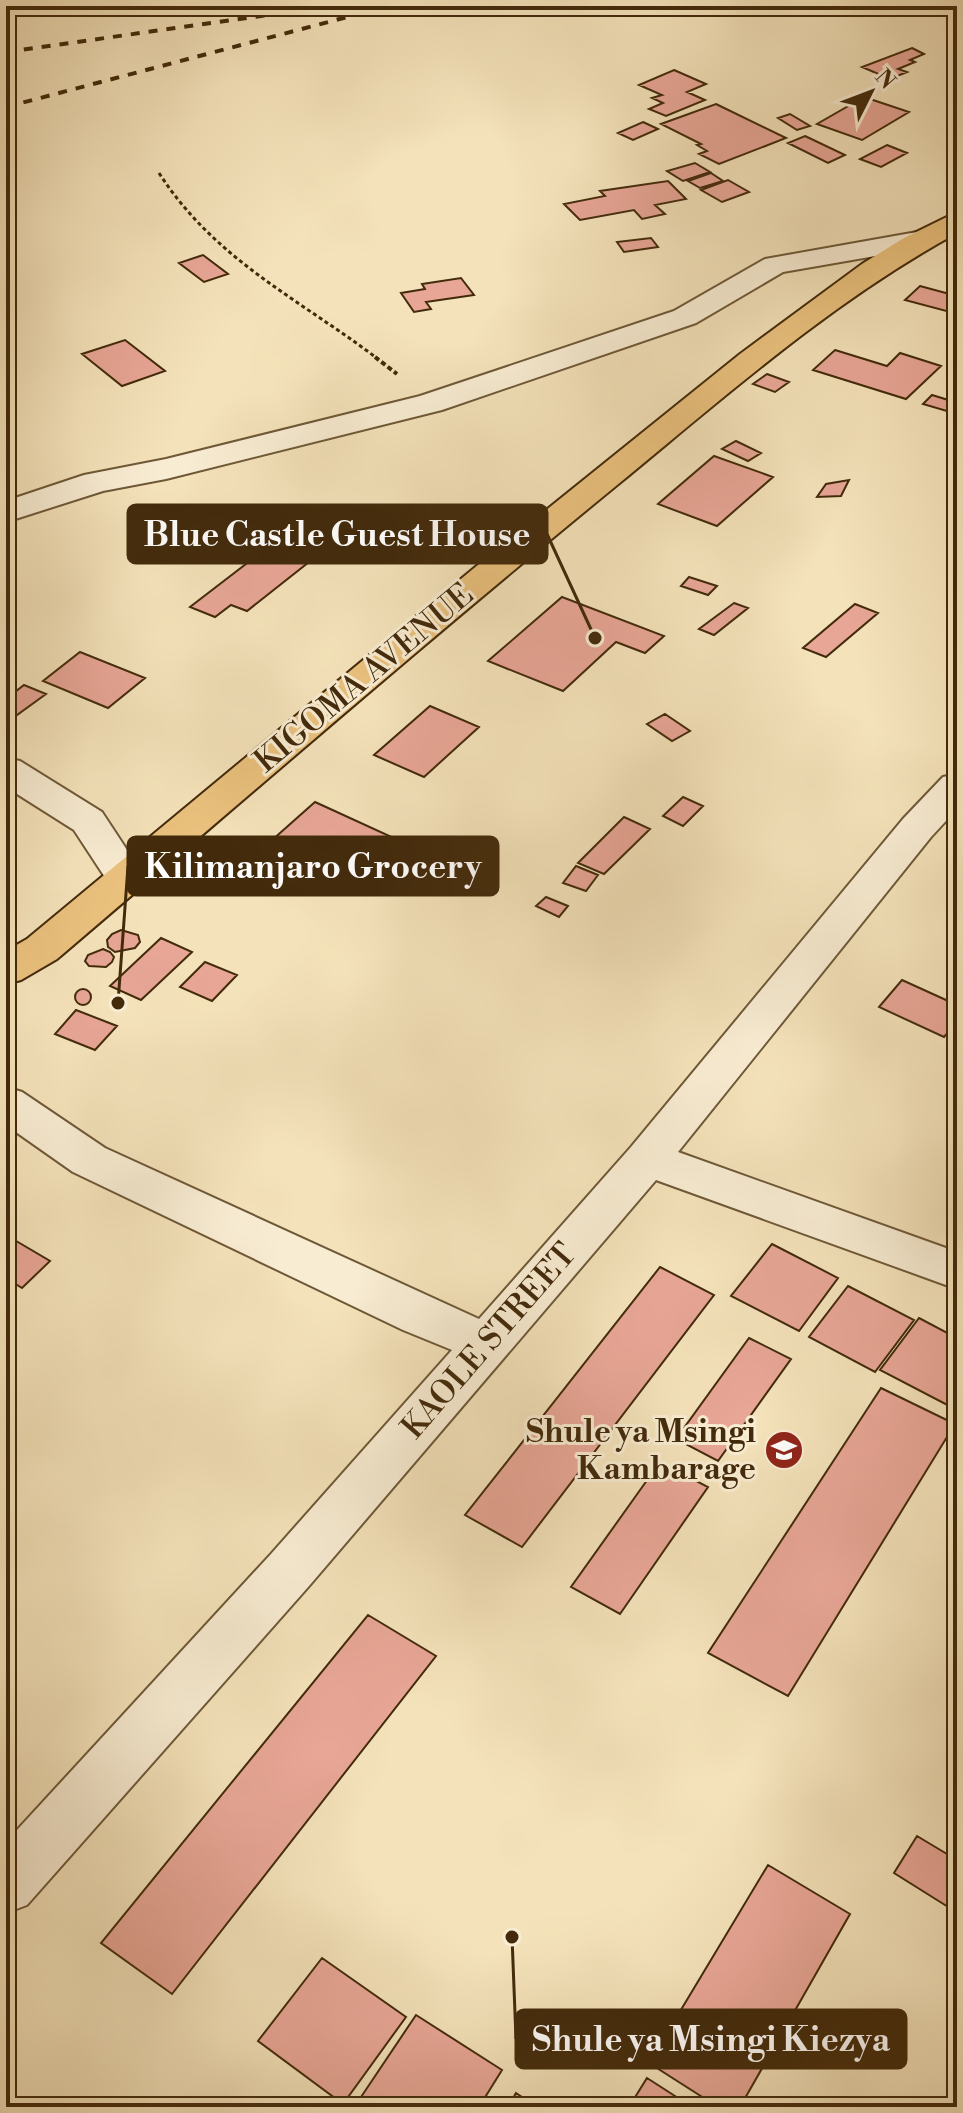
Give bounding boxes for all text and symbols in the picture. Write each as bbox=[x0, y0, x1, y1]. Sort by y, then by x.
north arrow bbox=[831, 52, 911, 132]
text: N bbox=[869, 64, 901, 96]
callout: Blue Castle Guest House bbox=[128, 505, 547, 563]
text: Blue Castle Guest House bbox=[144, 515, 530, 557]
street label: KIGOMA AVENUE bbox=[246, 575, 482, 781]
callout: Kilimanjaro Grocery bbox=[128, 837, 498, 895]
text: Kilimanjaro Grocery bbox=[144, 847, 483, 889]
street label: KAOLE STREET bbox=[393, 1235, 585, 1447]
place label: Shule ya Msingi Kambarage bbox=[526, 1412, 756, 1489]
school or university icon: Shule ya Msingi Kambarage bbox=[763, 1429, 805, 1471]
callout: Shule ya Msingi Kiezya bbox=[516, 2010, 906, 2068]
text: Shule ya Msingi Kiezya bbox=[532, 2020, 891, 2062]

